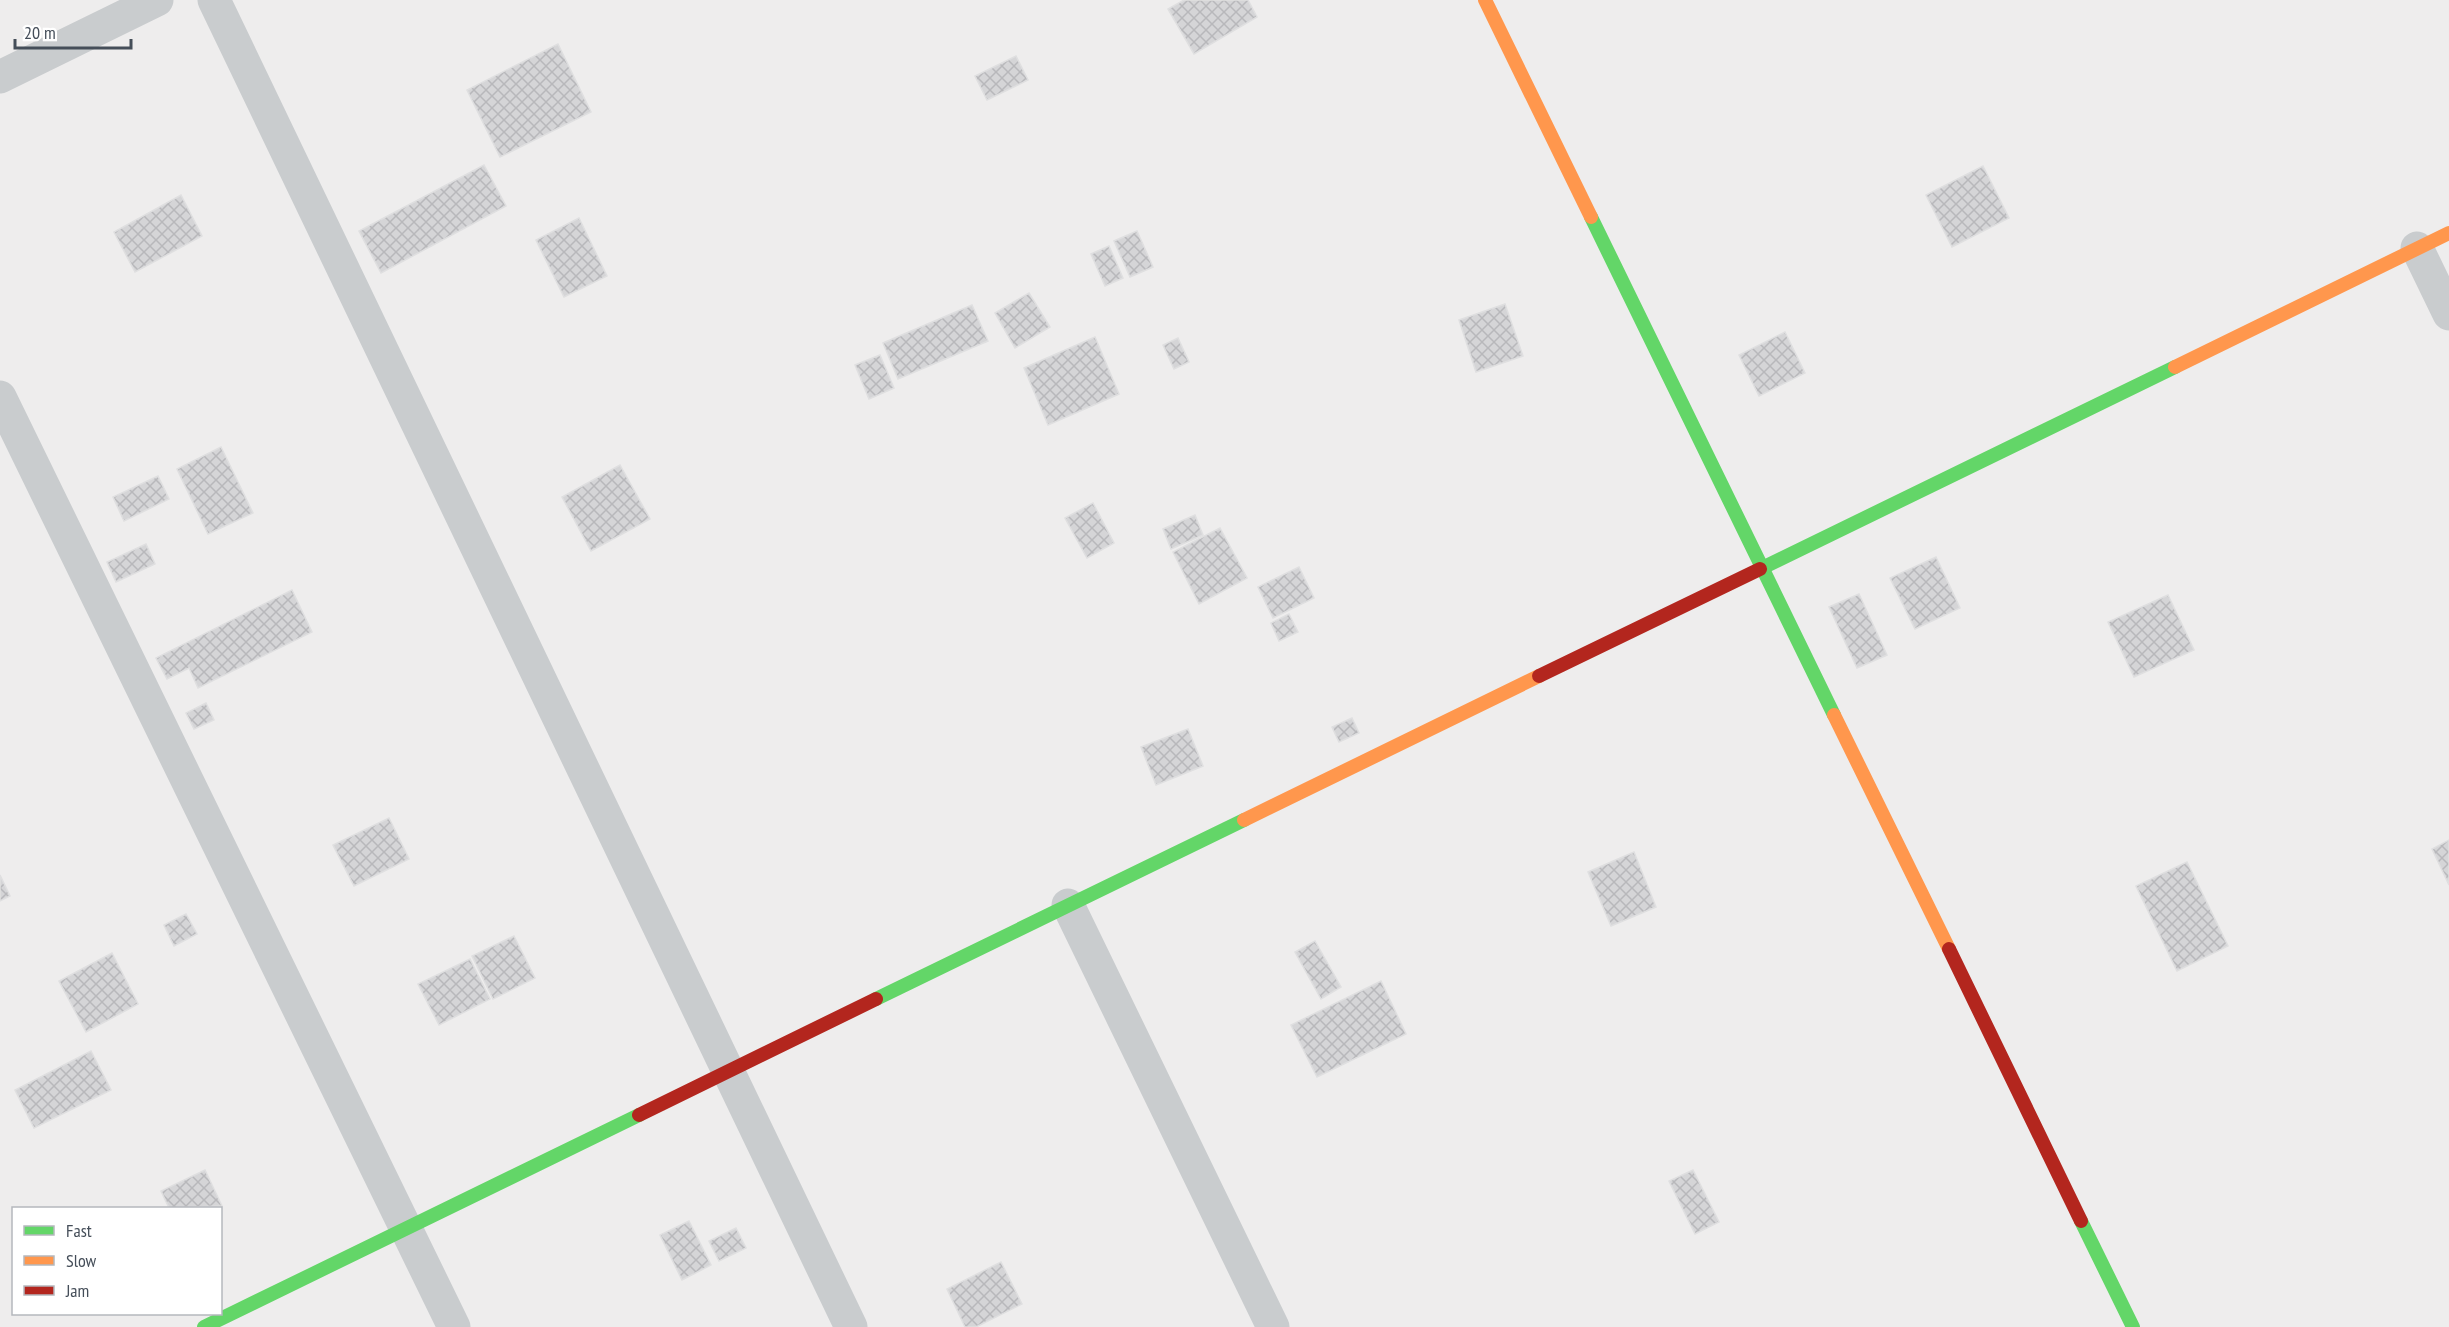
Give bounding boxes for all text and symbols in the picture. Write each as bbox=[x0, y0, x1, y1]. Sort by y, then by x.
scale bar bbox=[15, 12, 130, 50]
text: 20 m bbox=[24, 21, 56, 44]
legend bbox=[12, 1207, 222, 1315]
text: Fast bbox=[66, 1219, 92, 1242]
text: Slow bbox=[66, 1249, 97, 1272]
text: Jam bbox=[65, 1279, 89, 1302]

